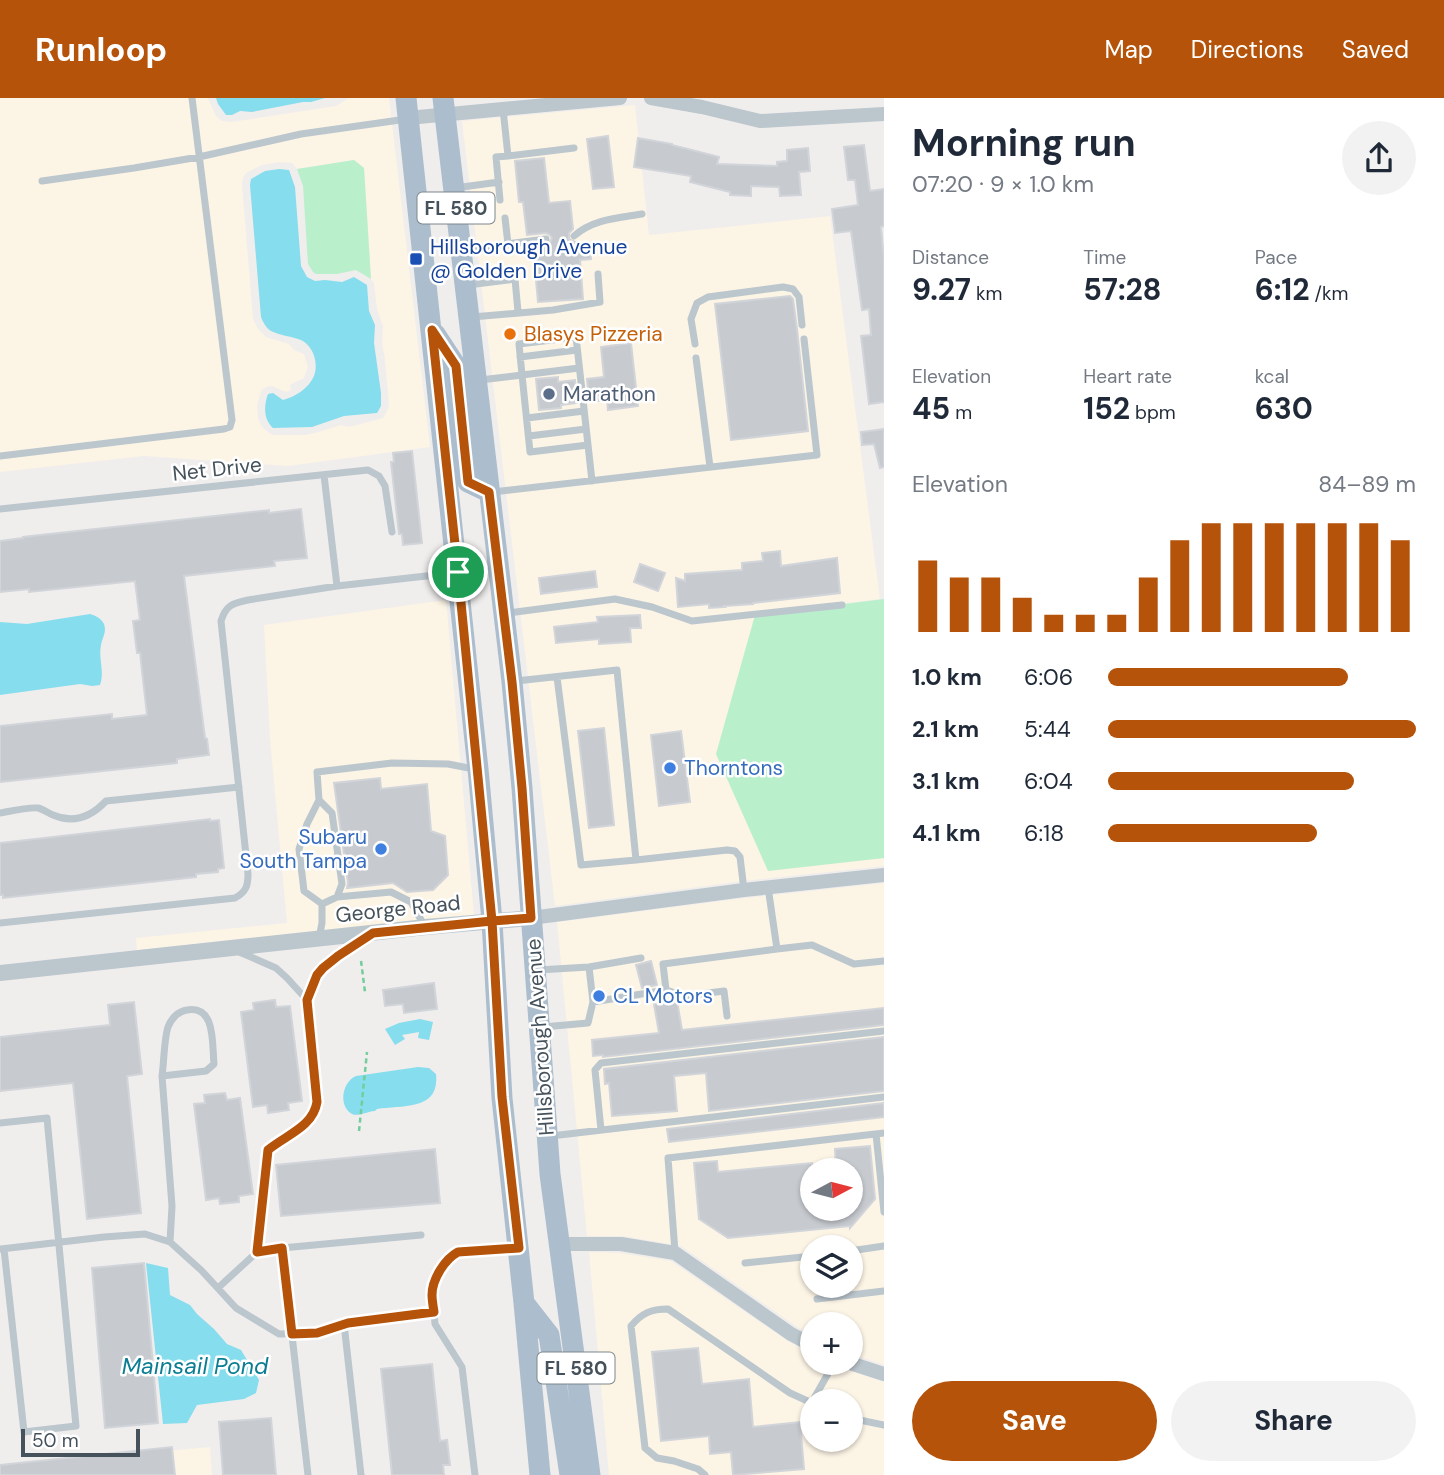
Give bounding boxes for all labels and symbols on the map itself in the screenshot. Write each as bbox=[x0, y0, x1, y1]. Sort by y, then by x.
road number: FL 580 bbox=[418, 192, 494, 223]
place label: Hillsborough Avenue @ Golden Drive bbox=[430, 233, 628, 285]
marker: Hillsborough Avenue @ Golden Drive bbox=[408, 251, 424, 267]
place label: Blasys Pizzeria bbox=[524, 320, 663, 348]
marker: Blasys Pizzeria bbox=[502, 326, 518, 342]
place label: Marathon bbox=[563, 380, 656, 408]
marker: Marathon bbox=[541, 386, 557, 402]
street label: Net Drive bbox=[171, 450, 263, 488]
pin bbox=[428, 542, 488, 602]
place label: Thorntons bbox=[684, 754, 783, 782]
marker: Thorntons bbox=[662, 760, 678, 776]
place label: Subaru South Tampa bbox=[240, 823, 367, 875]
marker: Subaru South Tampa bbox=[373, 841, 389, 857]
street label: George Road bbox=[334, 889, 462, 929]
street label: Hillsborough Avenue bbox=[519, 937, 561, 1136]
place label: CL Motors bbox=[613, 982, 713, 1010]
marker: CL Motors bbox=[591, 988, 607, 1004]
north arrow bbox=[800, 1158, 863, 1222]
water label: Mainsail Pond bbox=[122, 1351, 269, 1381]
road number: FL 580 bbox=[538, 1352, 614, 1384]
scale bar bbox=[21, 1426, 140, 1458]

